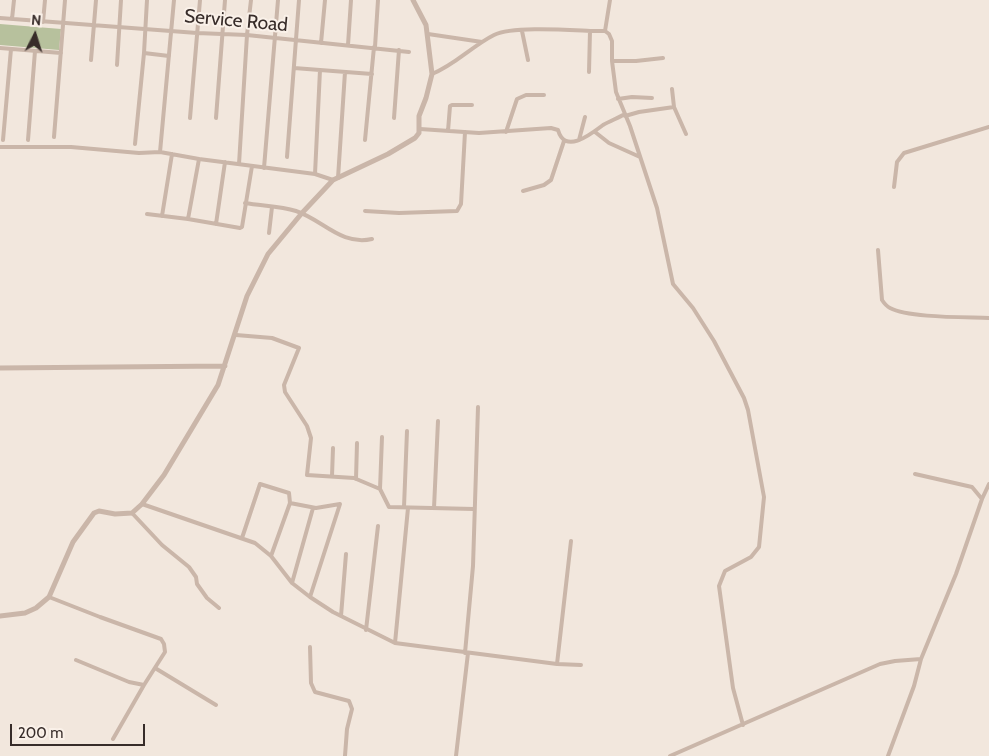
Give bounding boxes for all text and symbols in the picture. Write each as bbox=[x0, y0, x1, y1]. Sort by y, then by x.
street label: Service Road bbox=[183, 5, 289, 37]
north arrow bbox=[10, 10, 60, 60]
text: N bbox=[31, 11, 42, 29]
scale bar bbox=[12, 714, 148, 746]
text: 200 m bbox=[18, 724, 63, 742]

